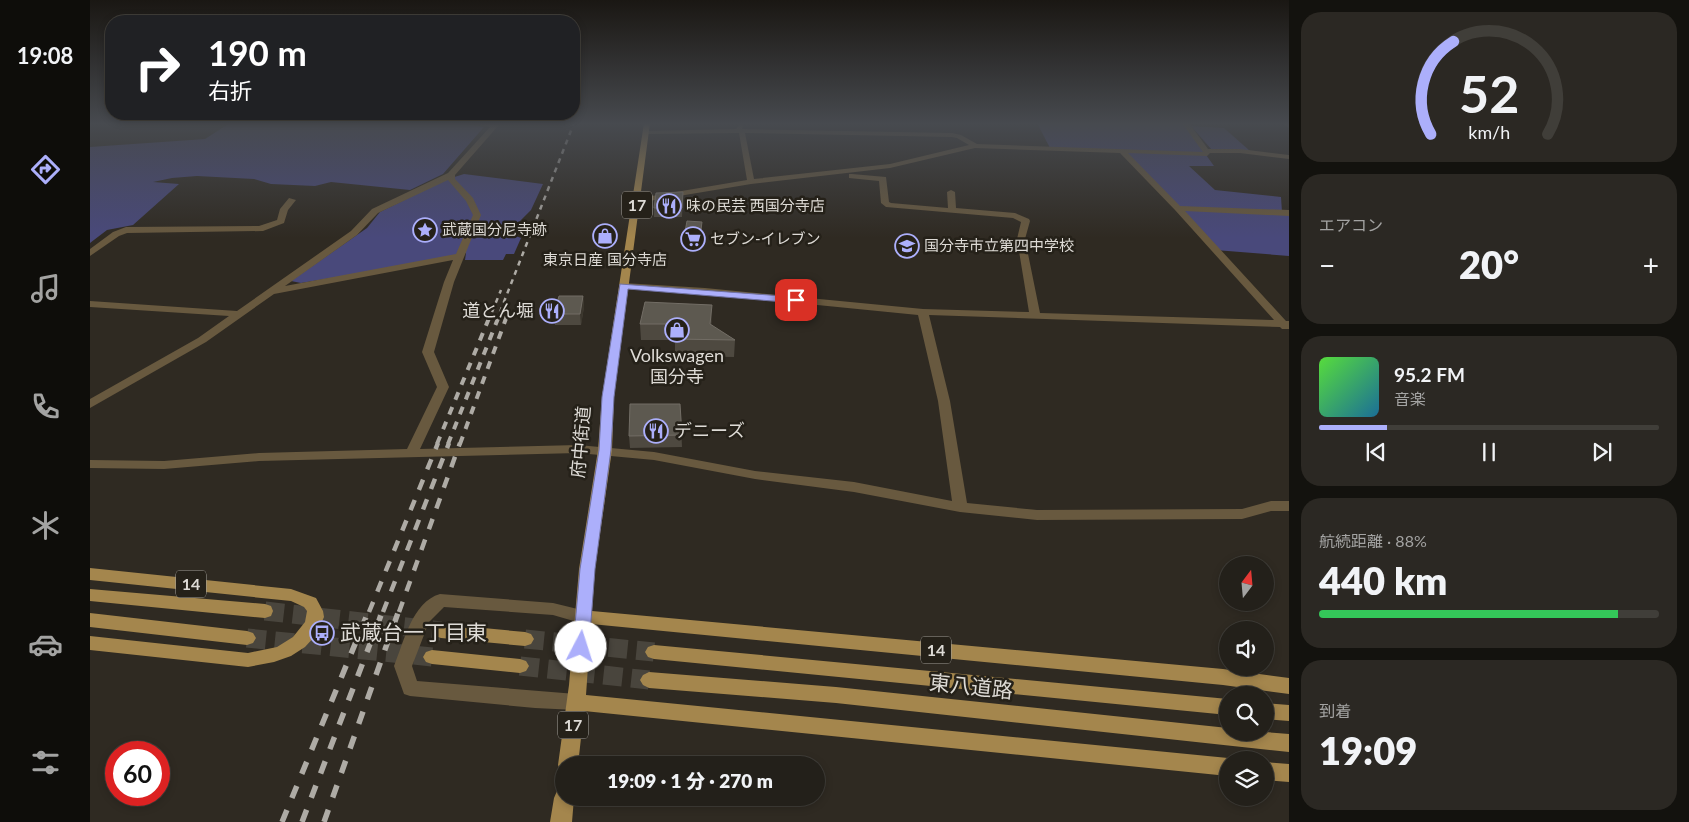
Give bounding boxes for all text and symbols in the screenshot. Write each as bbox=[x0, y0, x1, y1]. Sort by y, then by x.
text: 190 m bbox=[208, 31, 307, 73]
icon: right bbox=[125, 35, 190, 100]
text: 19:08 bbox=[17, 42, 73, 69]
text: 52 bbox=[1459, 62, 1519, 124]
text: 右折 bbox=[208, 77, 252, 104]
text: km/h bbox=[1468, 121, 1510, 143]
icon: directions bbox=[28, 152, 63, 187]
road number: 17 bbox=[622, 192, 652, 218]
restaurant icon: 味の民芸 西国分寺店 bbox=[656, 193, 682, 219]
place label: 味の民芸 西国分寺店 bbox=[686, 196, 825, 214]
text: エアコン bbox=[1319, 215, 1383, 234]
place icon: 武蔵国分尼寺跡 bbox=[412, 217, 438, 243]
place label: 武蔵国分尼寺跡 bbox=[442, 220, 547, 238]
shop icon: 東京日産 国分寺店 bbox=[592, 223, 618, 249]
supermarket icon: セブン-イレブン bbox=[680, 226, 706, 252]
place label: セブン-イレブン bbox=[710, 229, 821, 247]
school or university icon: 国分寺市立第四中学校 bbox=[894, 233, 920, 259]
place label: 国分寺市立第四中学校 bbox=[924, 236, 1074, 254]
text: 20° bbox=[1459, 241, 1519, 287]
text: − bbox=[1319, 248, 1335, 282]
text: + bbox=[1643, 248, 1659, 282]
place label: 東京日産 国分寺店 bbox=[543, 250, 667, 268]
icon: music bbox=[28, 271, 63, 306]
pin bbox=[775, 279, 817, 321]
icon: arrive bbox=[782, 286, 810, 314]
restaurant icon: 道とん堀 bbox=[539, 298, 565, 324]
place label: 道とん堀 bbox=[462, 299, 534, 321]
shop icon: Volkswagen 国分寺 bbox=[664, 317, 690, 343]
place label: Volkswagen 国分寺 bbox=[630, 344, 724, 387]
text: 95.2 FM bbox=[1394, 363, 1465, 386]
icon: phone bbox=[28, 389, 63, 424]
text: 音楽 bbox=[1394, 389, 1426, 408]
street label: 府中街道 bbox=[566, 405, 594, 479]
restaurant icon: デニーズ bbox=[643, 418, 669, 444]
place label: デニーズ bbox=[674, 419, 745, 441]
icon: previous bbox=[1362, 438, 1390, 466]
icon: pause bbox=[1475, 438, 1503, 466]
icon: next bbox=[1588, 438, 1616, 466]
icon: climate bbox=[28, 508, 63, 543]
text: 航続距離 · 88% bbox=[1319, 531, 1427, 550]
north arrow bbox=[1219, 556, 1274, 611]
map controls bbox=[1219, 556, 1274, 806]
text: 440 km bbox=[1319, 557, 1447, 603]
road number: 14 bbox=[176, 570, 206, 598]
place label: 武蔵台一丁目東 bbox=[340, 619, 487, 644]
bus stop icon: 武蔵台一丁目東 bbox=[309, 620, 335, 646]
position arrow bbox=[554, 620, 606, 672]
button: sound bbox=[1219, 621, 1274, 676]
icon: car bbox=[28, 627, 63, 662]
road number: 14 bbox=[921, 636, 951, 664]
street label: 東八道路 bbox=[928, 669, 1014, 702]
button: search bbox=[1219, 686, 1274, 741]
text: 到着 bbox=[1319, 701, 1351, 720]
road number: 17 bbox=[558, 712, 588, 738]
text: 19:09 bbox=[1319, 727, 1417, 773]
speed limit sign: 60 bbox=[105, 741, 170, 806]
icon: filters bbox=[28, 745, 63, 780]
button: layers bbox=[1219, 751, 1274, 806]
text: 19:09 · 1 分 · 270 m bbox=[607, 769, 773, 792]

